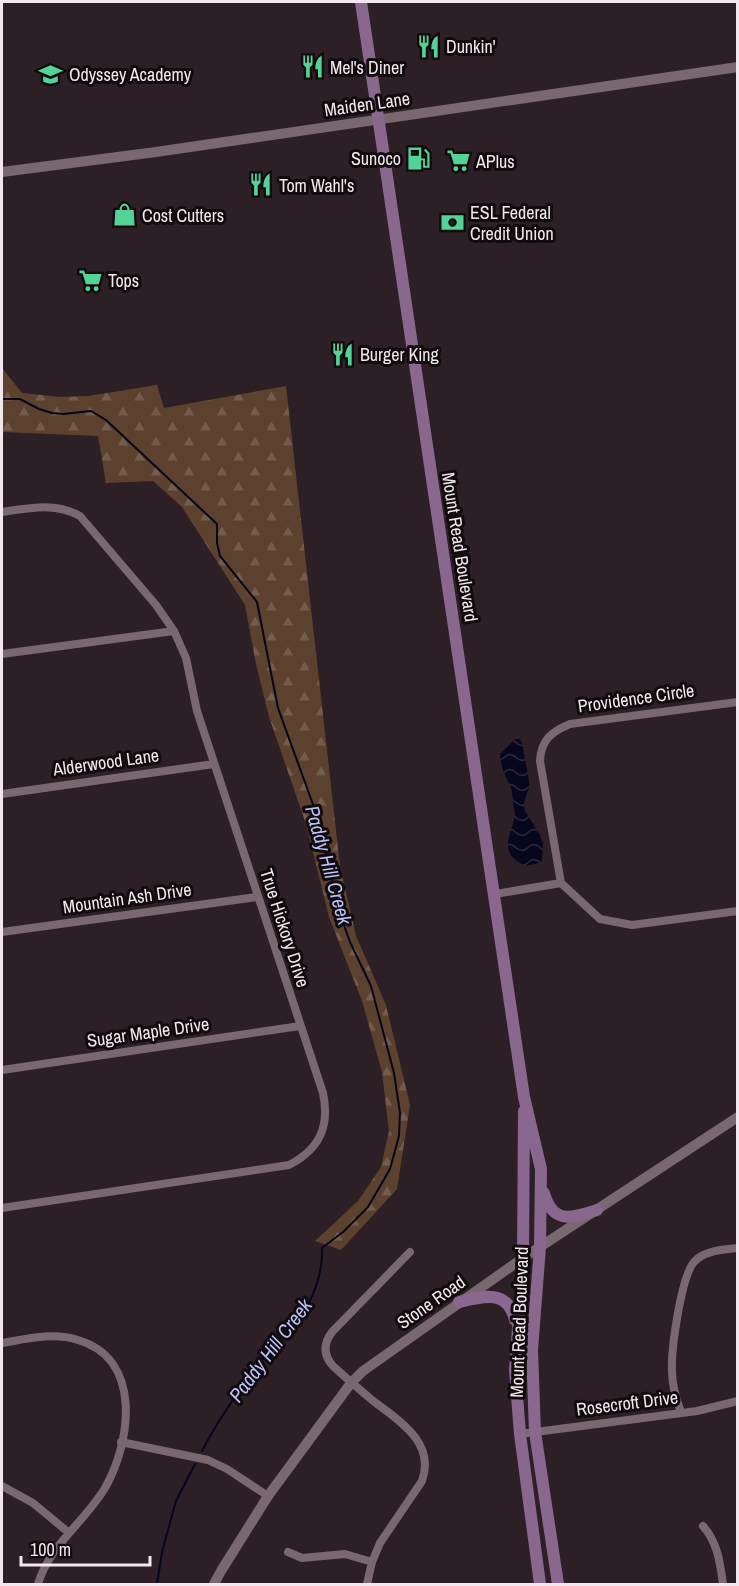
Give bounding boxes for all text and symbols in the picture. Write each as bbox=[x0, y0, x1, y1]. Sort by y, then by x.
restaurant icon: Dunkin' bbox=[415, 33, 441, 59]
place label: Dunkin' bbox=[446, 34, 496, 59]
restaurant icon: Mel's Diner bbox=[299, 54, 325, 80]
place label: Mel's Diner bbox=[330, 55, 404, 80]
school or university icon: Odyssey Academy bbox=[38, 61, 64, 87]
place label: Odyssey Academy bbox=[69, 62, 192, 87]
street label: Maiden Lane bbox=[323, 86, 411, 122]
fuel station icon: Sunoco bbox=[406, 145, 432, 171]
place label: Sunoco bbox=[351, 146, 401, 171]
supermarket icon: APlus bbox=[445, 148, 471, 174]
place label: APlus bbox=[475, 149, 515, 174]
restaurant icon: Tom Wahl's bbox=[248, 172, 274, 198]
place label: Tom Wahl's bbox=[279, 173, 354, 198]
place label: ESL Federal Credit Union bbox=[470, 200, 554, 246]
shop icon: Cost Cutters bbox=[111, 202, 137, 228]
place label: Cost Cutters bbox=[142, 203, 224, 228]
bank icon: ESL Federal Credit Union bbox=[439, 209, 465, 235]
supermarket icon: Tops bbox=[77, 267, 103, 293]
place label: Tops bbox=[108, 268, 139, 293]
restaurant icon: Burger King bbox=[329, 341, 355, 367]
place label: Burger King bbox=[360, 342, 440, 367]
street label: Mount Read Boulevard bbox=[436, 470, 484, 624]
street label: Providence Circle bbox=[576, 677, 696, 719]
street label: Alderwood Lane bbox=[50, 742, 161, 782]
water label: Paddy Hill Creek bbox=[299, 802, 359, 929]
street label: True Hickory Drive bbox=[254, 865, 316, 991]
street label: Mountain Ash Drive bbox=[61, 877, 193, 919]
street label: Sugar Maple Drive bbox=[85, 1011, 211, 1053]
street label: Mount Read Boulevard bbox=[504, 1246, 534, 1398]
street label: Stone Road bbox=[392, 1269, 470, 1335]
water label: Paddy Hill Creek bbox=[222, 1292, 318, 1407]
street label: Rosecroft Drive bbox=[575, 1384, 679, 1422]
scale bar bbox=[21, 1529, 150, 1567]
text: 100 m bbox=[30, 1537, 71, 1562]

